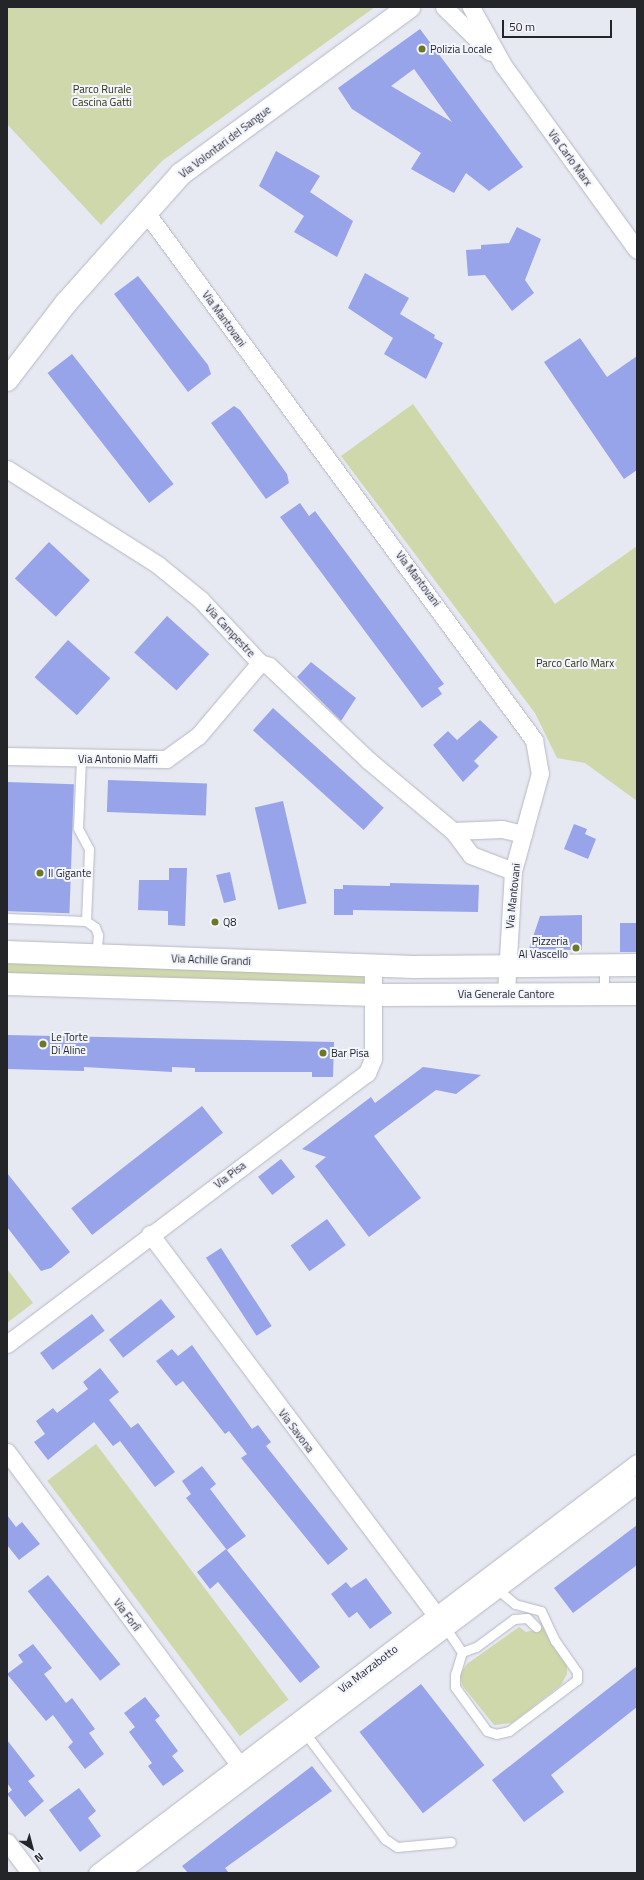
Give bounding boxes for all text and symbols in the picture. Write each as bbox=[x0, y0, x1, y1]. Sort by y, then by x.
scale bar bbox=[504, 12, 614, 38]
text: 50 m bbox=[509, 17, 535, 36]
place label: Polizia Locale bbox=[430, 42, 492, 56]
marker: Polizia Locale bbox=[417, 44, 427, 54]
park label: Parco Rurale Cascina Gatti bbox=[72, 83, 132, 109]
street label: Via Volontari del Sangue bbox=[176, 103, 274, 181]
street label: Via Carlo Marx bbox=[545, 127, 595, 189]
street label: Via Mantovani bbox=[199, 288, 249, 350]
street label: Via Mantovani bbox=[393, 549, 443, 609]
street label: Via Campestre bbox=[202, 602, 258, 660]
park label: Parco Carlo Marx bbox=[536, 656, 614, 670]
street label: Via Antonio Maffi bbox=[78, 752, 158, 766]
street label: Via Mantovani bbox=[503, 863, 523, 929]
place label: Il Gigante bbox=[48, 866, 91, 880]
marker: Il Gigante bbox=[35, 868, 45, 878]
place label: Q8 bbox=[223, 915, 236, 929]
marker: Q8 bbox=[210, 917, 220, 927]
place label: Pizzeria Al Vascello bbox=[519, 935, 568, 961]
marker: Pizzeria Al Vascello bbox=[571, 943, 581, 953]
street label: Via Achille Grandi bbox=[171, 952, 251, 968]
street label: Via Generale Cantore bbox=[458, 987, 554, 1001]
place label: Le Torte Di Aline bbox=[51, 1031, 88, 1057]
marker: Le Torte Di Aline bbox=[38, 1039, 48, 1049]
place label: Bar Pisa bbox=[331, 1046, 369, 1060]
marker: Bar Pisa bbox=[318, 1048, 328, 1058]
street label: Via Pisa bbox=[212, 1159, 248, 1191]
street label: Via Savona bbox=[276, 1407, 316, 1455]
street label: Via Forlì bbox=[111, 1596, 143, 1634]
street label: Via Marzabotto bbox=[336, 1642, 400, 1696]
north arrow bbox=[12, 1828, 52, 1868]
text: N bbox=[31, 1849, 47, 1866]

